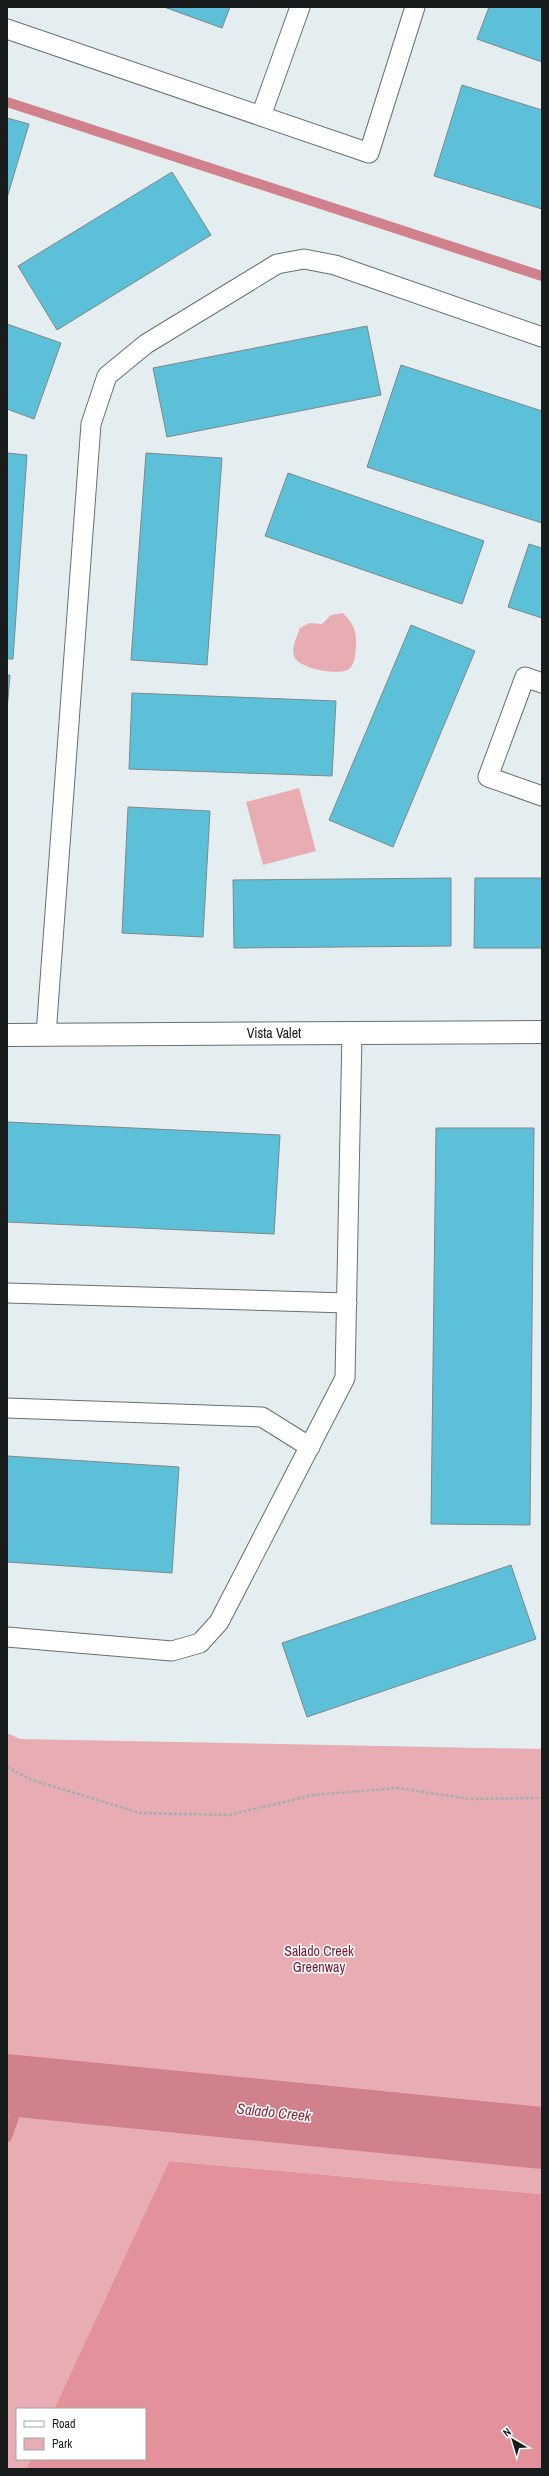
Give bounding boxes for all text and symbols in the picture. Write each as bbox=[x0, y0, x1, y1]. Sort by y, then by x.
street label: Vista Valet bbox=[247, 1024, 301, 1042]
park label: Salado Creek Greenway bbox=[284, 1942, 354, 1976]
water label: Salado Creek bbox=[236, 2098, 313, 2126]
legend bbox=[16, 2408, 146, 2460]
text: Road bbox=[52, 2416, 76, 2432]
north arrow bbox=[493, 2420, 533, 2460]
text: N bbox=[500, 2425, 514, 2440]
text: Park bbox=[52, 2436, 72, 2452]

